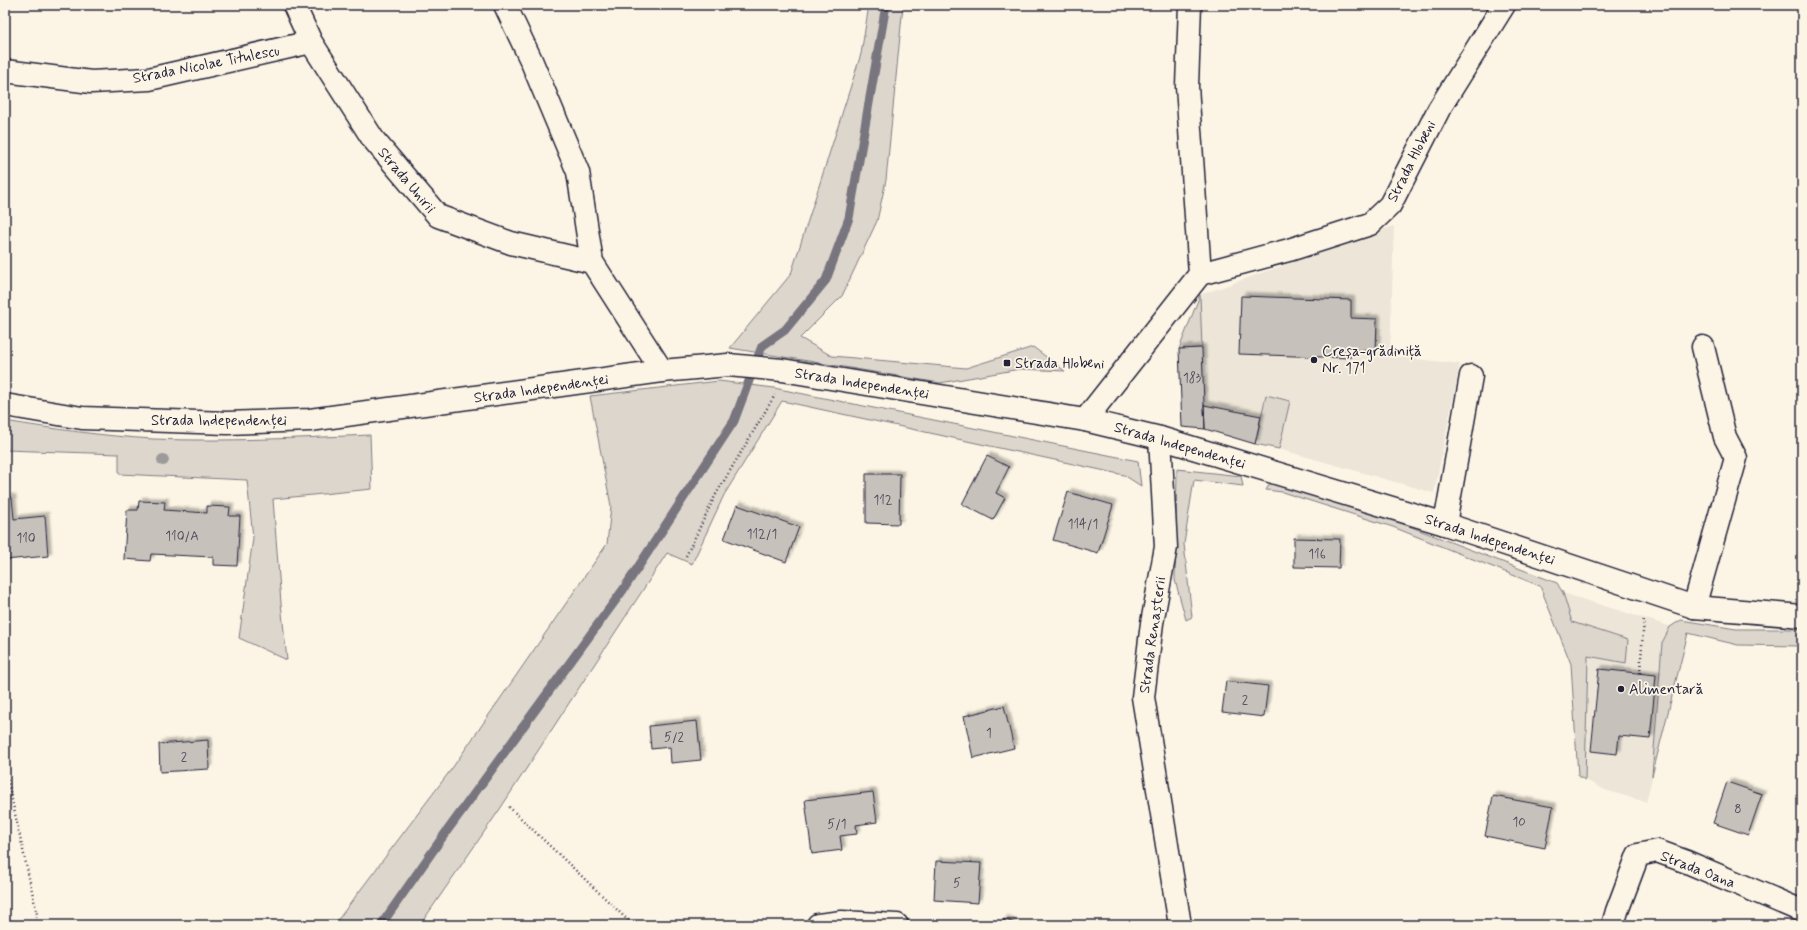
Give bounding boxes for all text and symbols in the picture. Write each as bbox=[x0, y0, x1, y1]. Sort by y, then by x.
street label: Strada Nicolae Titulescu bbox=[131, 41, 281, 89]
street label: Strada Hlobeni bbox=[1383, 117, 1441, 206]
street label: Strada Unirii bbox=[373, 143, 440, 218]
place label: Creșa-grădiniță Nr. 171 bbox=[1322, 342, 1422, 379]
place label: Strada Hlobeni bbox=[1015, 354, 1104, 374]
marker: Creșa-grădiniță Nr. 171 bbox=[1309, 355, 1319, 365]
marker: Strada Hlobeni bbox=[1002, 358, 1012, 368]
street label: Strada Independenței bbox=[793, 363, 931, 404]
street label: Strada Independenței bbox=[472, 370, 610, 408]
house number: 183 bbox=[1183, 370, 1202, 387]
street label: Strada Independenței bbox=[151, 411, 287, 431]
street label: Strada Independenței bbox=[1112, 418, 1248, 474]
house number: 112 bbox=[873, 492, 893, 509]
street label: Strada Independenței bbox=[1422, 509, 1557, 570]
house number: 114/1 bbox=[1068, 516, 1098, 533]
house number: 112/1 bbox=[747, 526, 777, 543]
house number: 110/A bbox=[165, 528, 199, 545]
house number: 110 bbox=[16, 530, 36, 547]
house number: 116 bbox=[1308, 546, 1326, 563]
street label: Strada Renașterii bbox=[1135, 575, 1171, 695]
place label: Alimentară bbox=[1629, 680, 1704, 700]
marker: Alimentară bbox=[1616, 684, 1626, 694]
house number: 2 bbox=[1242, 692, 1249, 709]
house number: 1 bbox=[986, 725, 992, 742]
house number: 5/2 bbox=[664, 729, 685, 746]
house number: 2 bbox=[181, 749, 188, 766]
house number: 8 bbox=[1734, 801, 1742, 818]
house number: 10 bbox=[1512, 814, 1526, 831]
house number: 5/1 bbox=[827, 816, 847, 833]
street label: Strada Oana bbox=[1657, 846, 1738, 893]
house number: 5 bbox=[953, 875, 961, 892]

